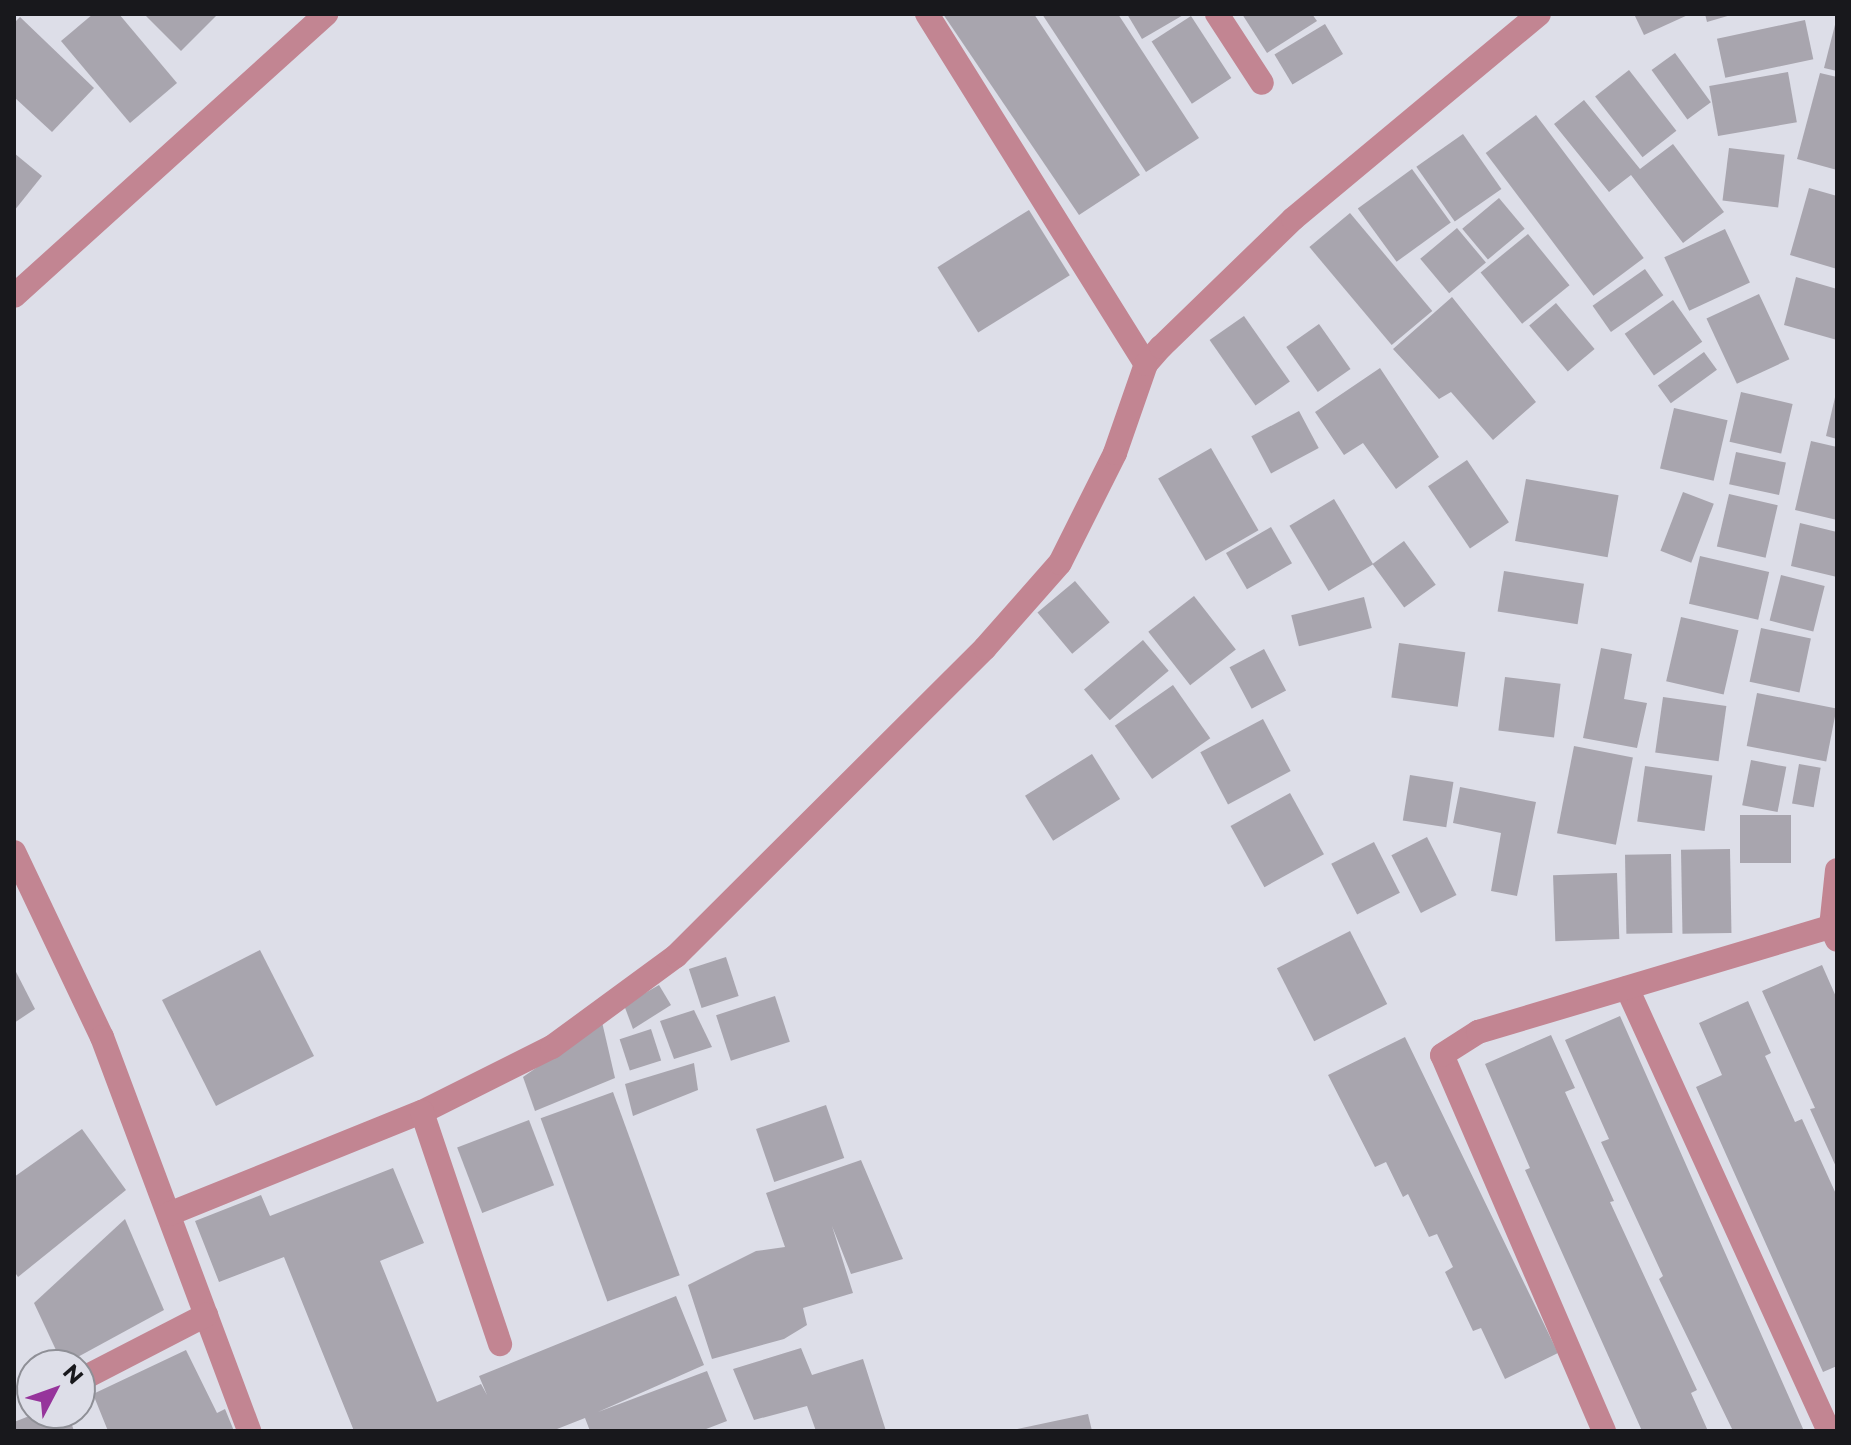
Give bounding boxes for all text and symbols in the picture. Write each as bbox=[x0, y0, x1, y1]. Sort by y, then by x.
north arrow bbox=[16, 1349, 96, 1429]
text: N bbox=[57, 1359, 89, 1390]

